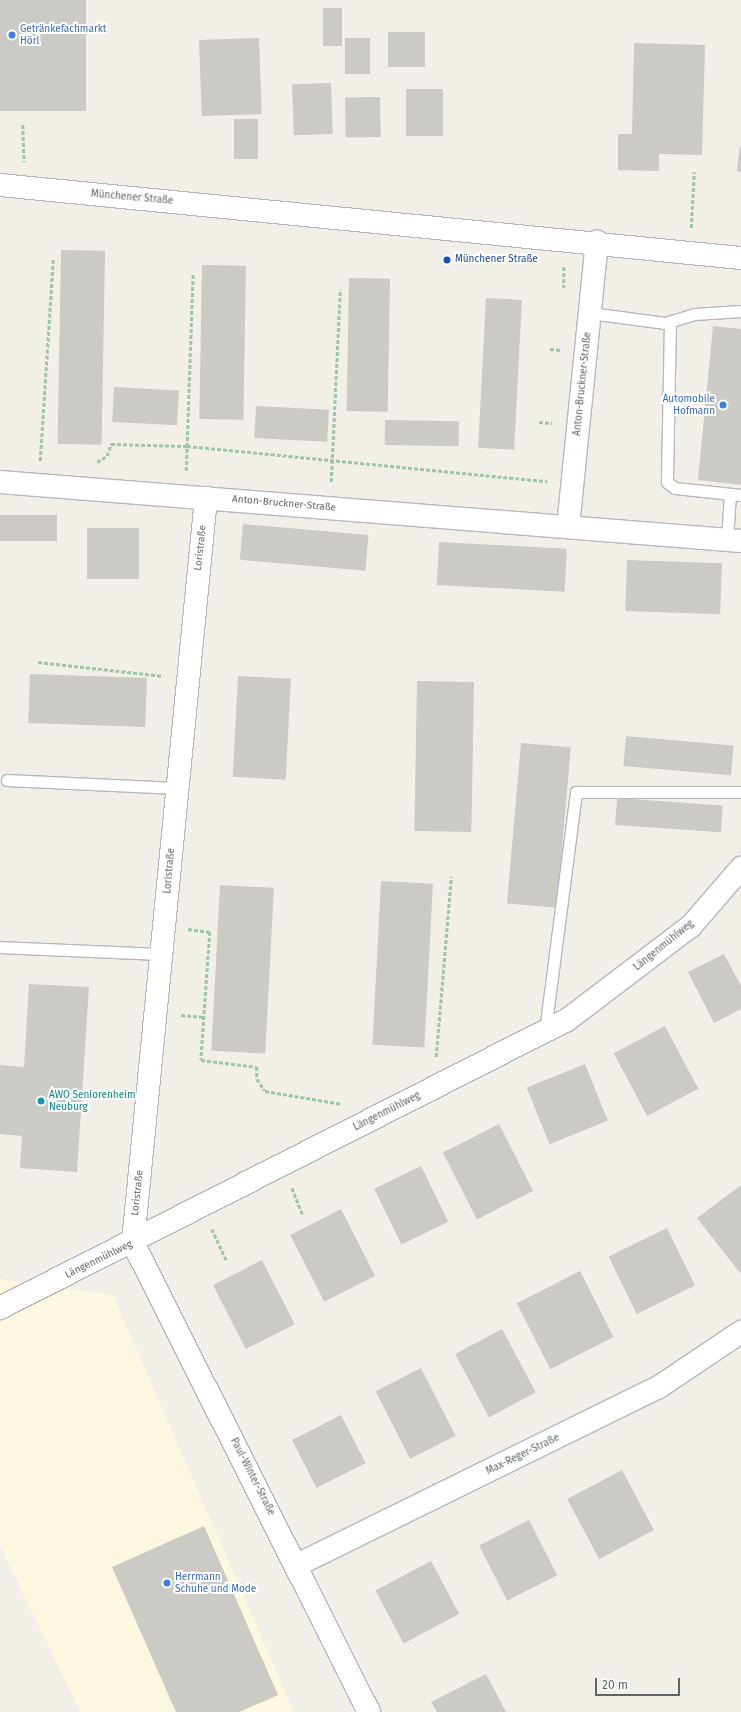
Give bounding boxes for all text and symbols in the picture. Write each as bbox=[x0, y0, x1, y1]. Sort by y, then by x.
place label: Getränkefachmarkt Hörl bbox=[20, 23, 106, 46]
marker: Getränkefachmarkt Hörl bbox=[7, 30, 17, 40]
street label: Münchener Straße bbox=[90, 188, 174, 208]
place label: Münchener Straße bbox=[455, 254, 538, 266]
marker: Münchener Straße bbox=[442, 255, 452, 265]
street label: Anton-Bruckner-Straße bbox=[572, 332, 594, 436]
place label: Automobile Hofmann bbox=[663, 393, 715, 416]
marker: Automobile Hofmann bbox=[718, 400, 728, 410]
street label: Anton-Bruckner-Straße bbox=[232, 493, 336, 515]
street label: Loristraße bbox=[193, 525, 209, 571]
street label: Loristraße bbox=[162, 848, 178, 894]
street label: Längenmühlweg bbox=[632, 918, 696, 974]
place label: AWO Seniorenheim Neuburg bbox=[49, 1089, 136, 1112]
street label: Längenmühlweg bbox=[352, 1090, 422, 1134]
marker: AWO Seniorenheim Neuburg bbox=[36, 1096, 46, 1106]
street label: Loristraße bbox=[130, 1170, 146, 1216]
street label: Längenmühlweg bbox=[63, 1238, 135, 1282]
street label: Max-Reger-Straße bbox=[484, 1432, 562, 1478]
street label: Paul-Winter-Straße bbox=[227, 1436, 277, 1518]
place label: Herrmann Schuhe und Mode bbox=[175, 1571, 256, 1594]
marker: Herrmann Schuhe und Mode bbox=[162, 1578, 172, 1588]
scale bar bbox=[597, 1670, 682, 1696]
text: 20 m bbox=[602, 1678, 628, 1692]

